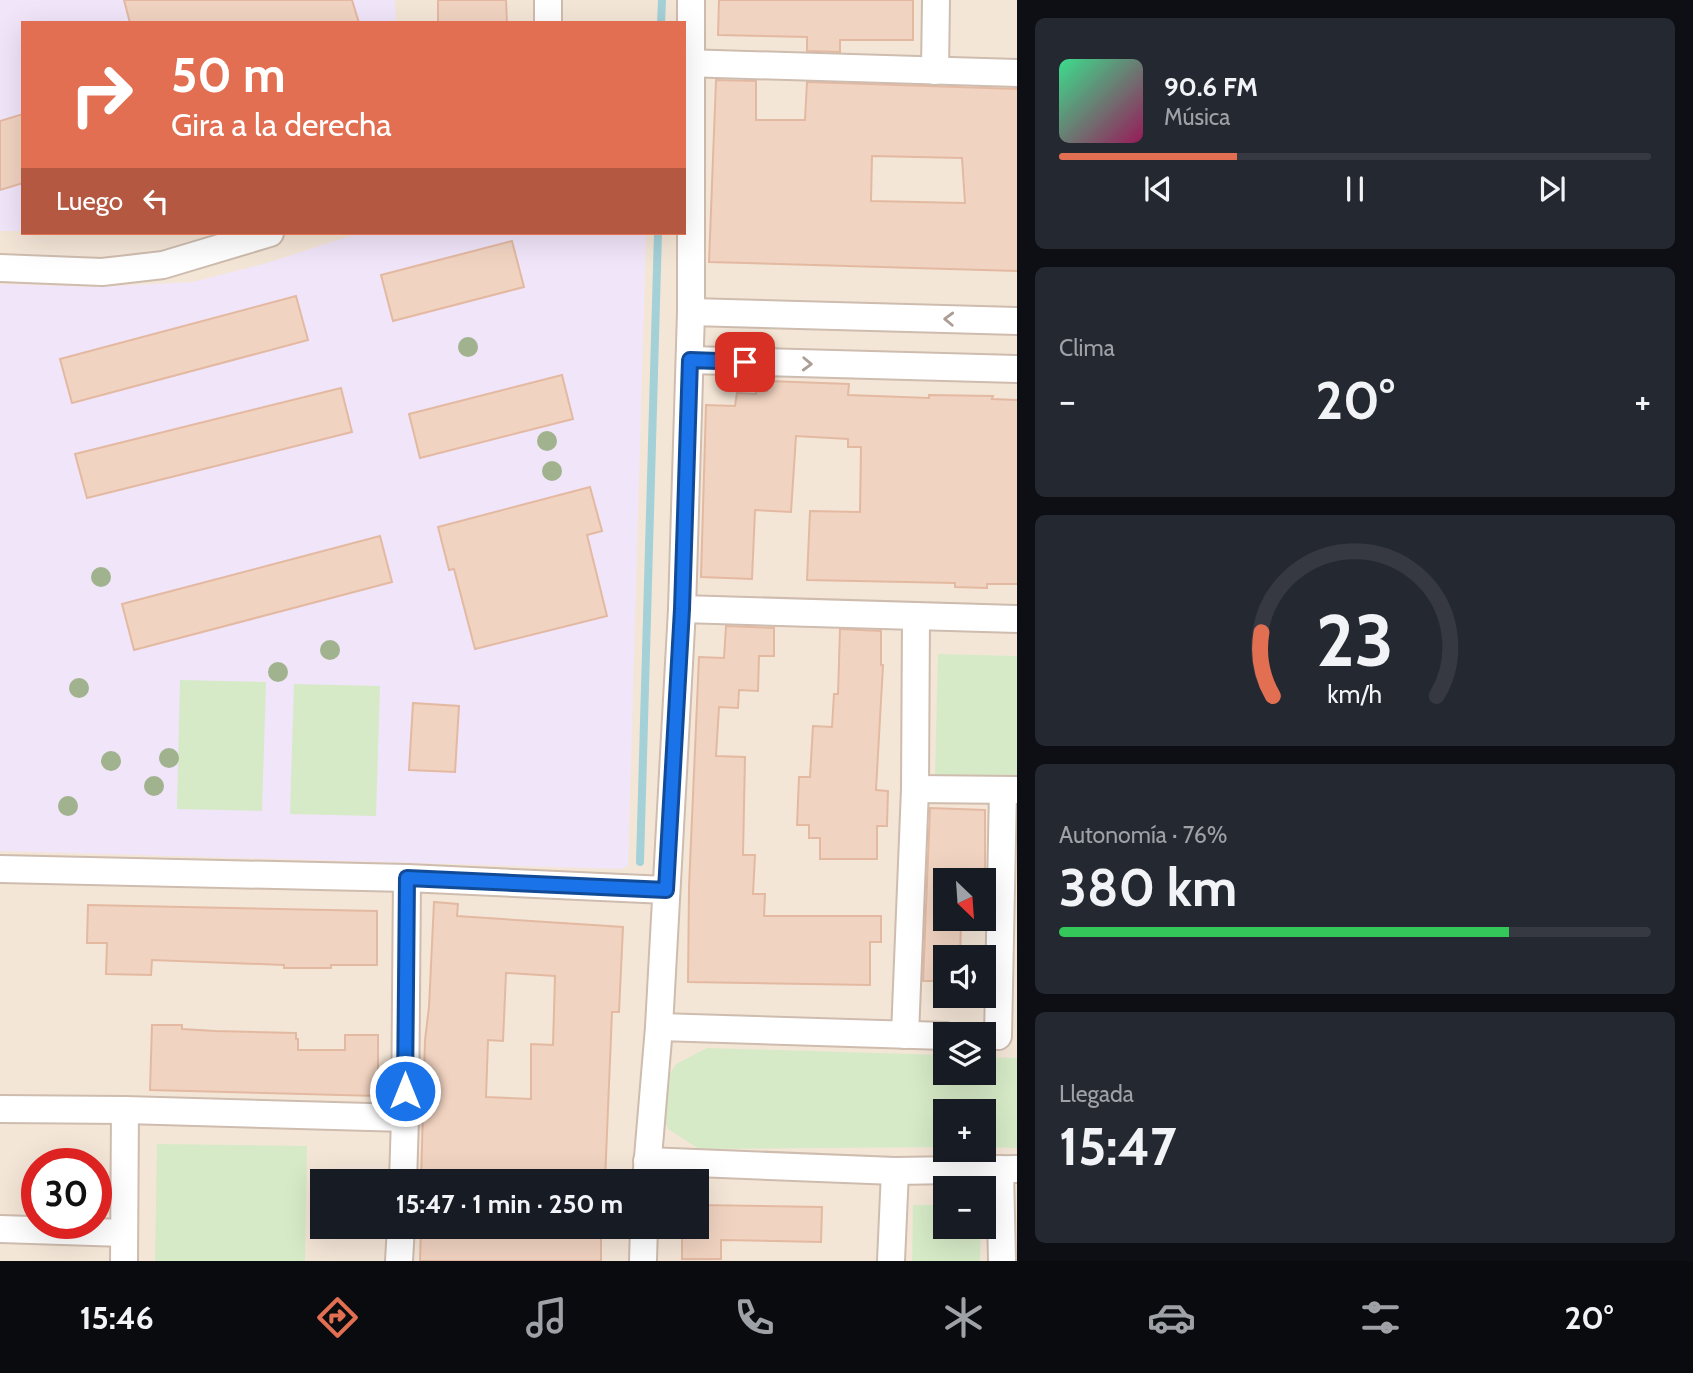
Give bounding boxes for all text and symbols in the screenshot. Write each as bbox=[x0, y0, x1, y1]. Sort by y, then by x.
text: 50 m bbox=[171, 45, 286, 104]
icon: right bbox=[56, 49, 147, 140]
text: 90.6 FM bbox=[1164, 71, 1258, 103]
text: Música bbox=[1164, 103, 1230, 131]
text: Gira a la derecha bbox=[171, 105, 392, 144]
icon: previous bbox=[1139, 170, 1177, 208]
icon: pause bbox=[1336, 170, 1374, 208]
icon: next bbox=[1533, 170, 1571, 208]
icon: left bbox=[137, 182, 175, 220]
text: Luego bbox=[56, 185, 123, 217]
one-way arrow bbox=[944, 312, 955, 327]
pin bbox=[715, 332, 775, 392]
text: Clima bbox=[1059, 334, 1115, 362]
icon: arrive bbox=[726, 343, 764, 381]
one-way arrow bbox=[802, 356, 813, 371]
text: 20° bbox=[1315, 369, 1395, 432]
text: − bbox=[1059, 377, 1076, 424]
text: + bbox=[1634, 377, 1651, 424]
text: 23 bbox=[1316, 597, 1394, 685]
text: km/h bbox=[1328, 679, 1382, 709]
text: Autonomía · 76% bbox=[1059, 821, 1227, 849]
text: 380 km bbox=[1059, 856, 1237, 919]
north arrow bbox=[933, 868, 996, 931]
map controls bbox=[933, 868, 996, 1239]
button: sound bbox=[933, 945, 996, 1008]
button: layers bbox=[933, 1022, 996, 1085]
position arrow bbox=[368, 1054, 442, 1128]
text: Llegada bbox=[1059, 1080, 1134, 1108]
button: + bbox=[933, 1099, 996, 1162]
text: 15:47 bbox=[1059, 1115, 1176, 1178]
speed limit sign: 30 bbox=[21, 1148, 112, 1239]
button: − bbox=[933, 1176, 996, 1239]
text: 15:47 · 1 min · 250 m bbox=[396, 1188, 623, 1220]
icon: directions bbox=[313, 1293, 362, 1342]
icon: music bbox=[522, 1293, 571, 1342]
icon: phone bbox=[730, 1293, 779, 1342]
icon: climate bbox=[939, 1293, 988, 1342]
icon: car bbox=[1147, 1293, 1196, 1342]
icon: filters bbox=[1356, 1293, 1405, 1342]
text: 15:46 bbox=[80, 1298, 154, 1337]
text: 20° bbox=[1564, 1298, 1613, 1337]

